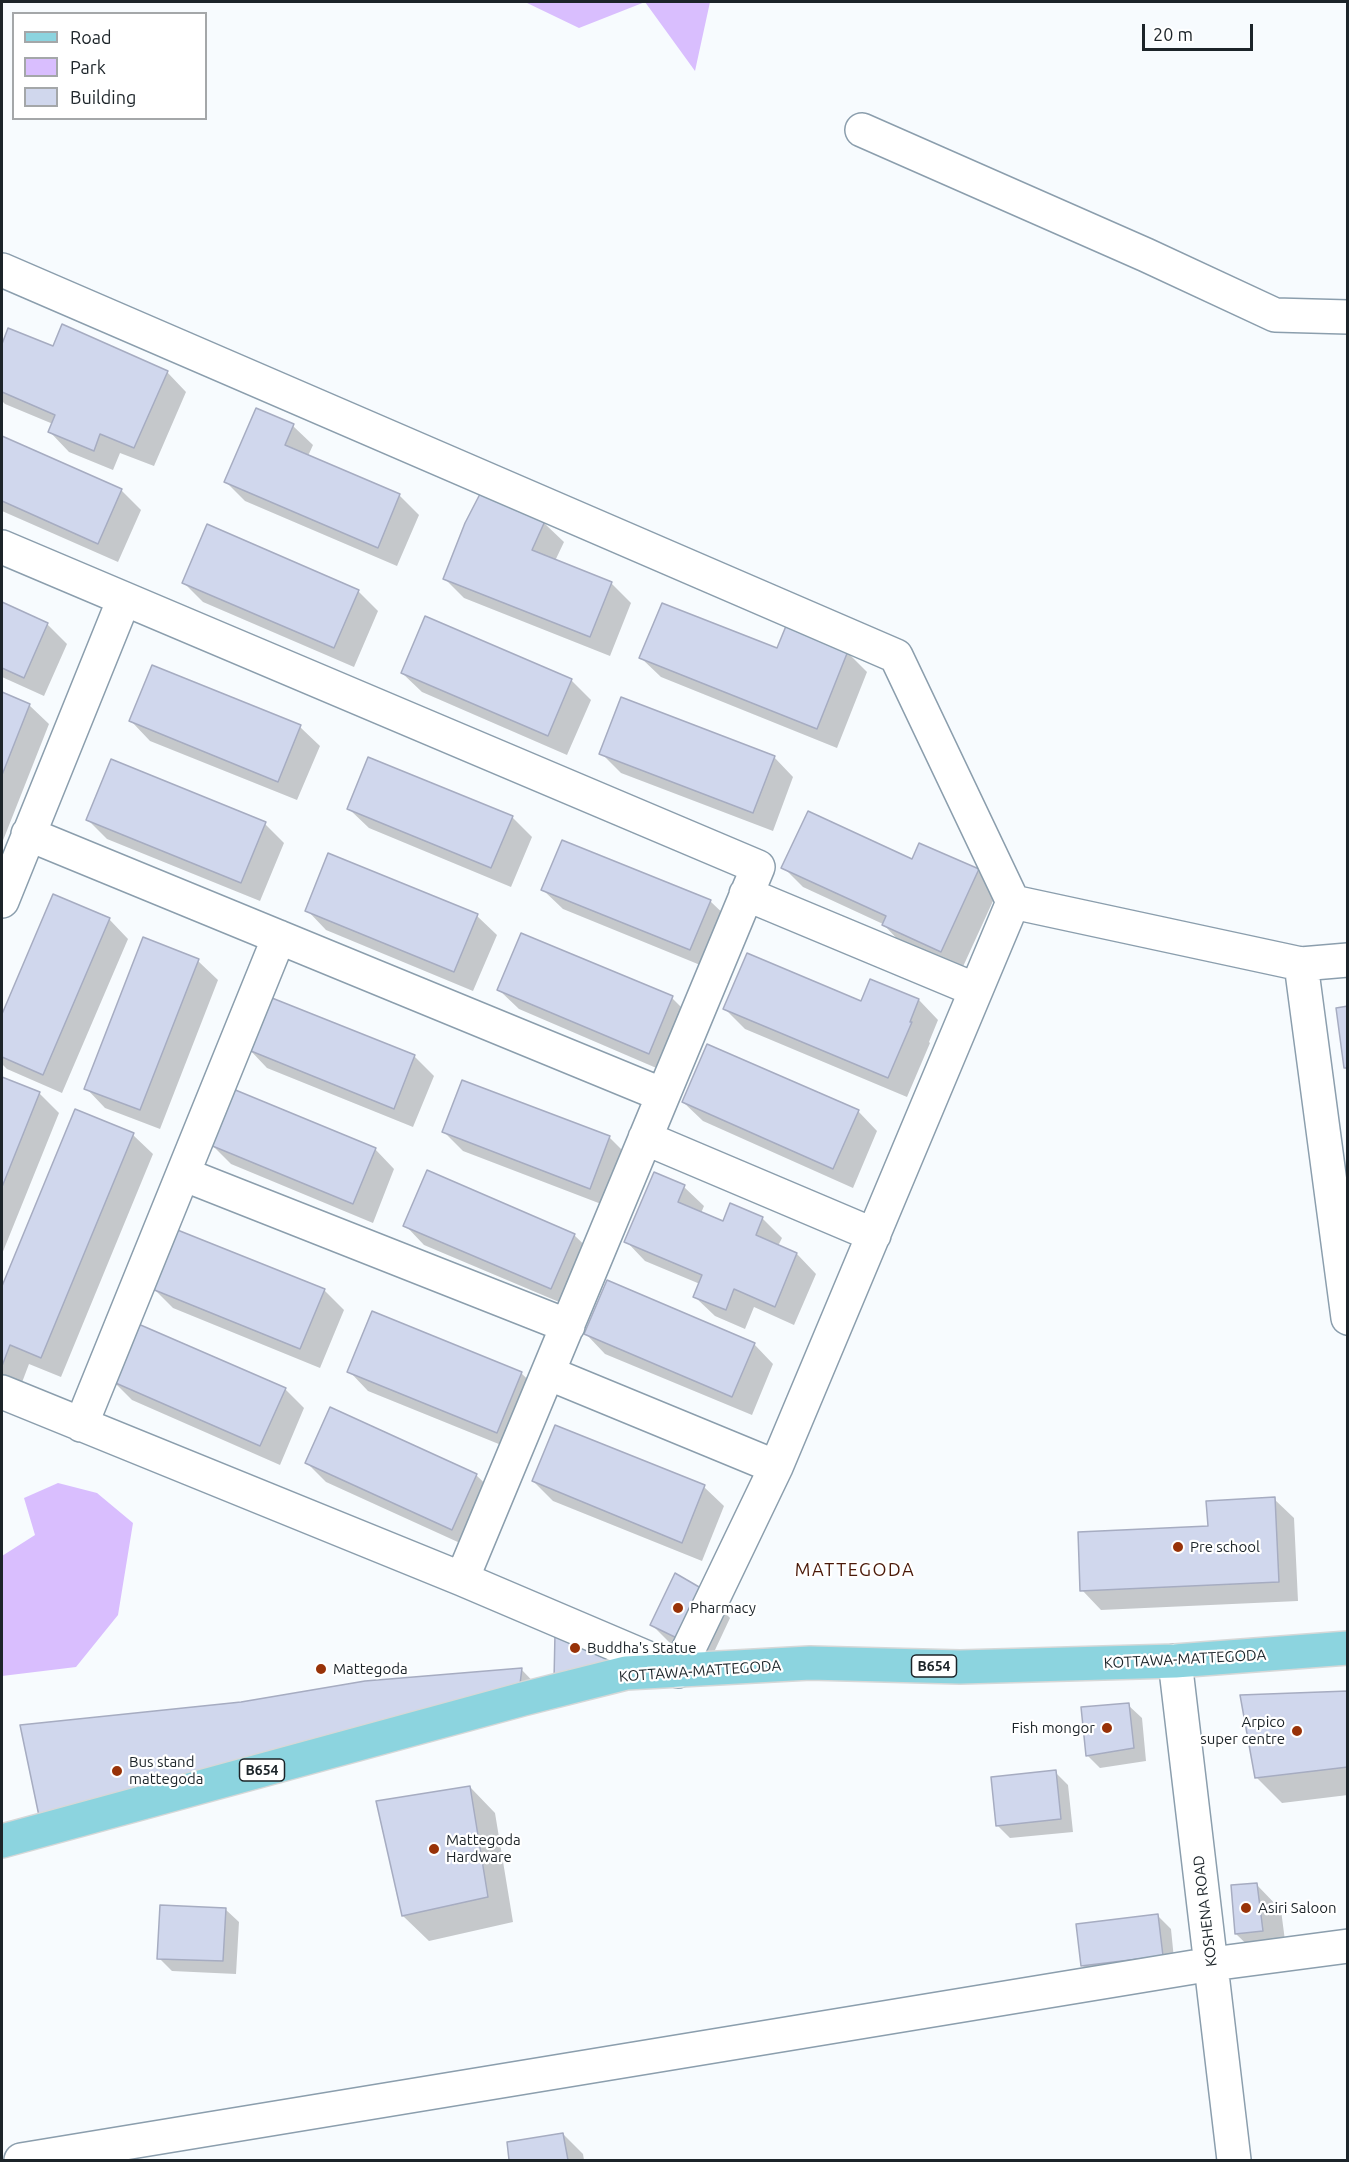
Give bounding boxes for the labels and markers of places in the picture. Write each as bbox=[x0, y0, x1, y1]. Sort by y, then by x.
place label: Pre school bbox=[1190, 1538, 1260, 1556]
marker: Pre school bbox=[1171, 1540, 1185, 1554]
place label: Pharmacy bbox=[690, 1599, 756, 1617]
marker: Pharmacy bbox=[671, 1601, 685, 1615]
place label: Buddha's Statue bbox=[587, 1639, 696, 1657]
marker: Buddha's Statue bbox=[568, 1641, 582, 1655]
place label: Mattegoda bbox=[333, 1660, 408, 1678]
marker: Mattegoda bbox=[314, 1662, 328, 1676]
place label: Arpico super centre bbox=[1200, 1713, 1285, 1748]
place label: Fish mongor bbox=[1012, 1719, 1095, 1737]
marker: Fish mongor bbox=[1100, 1721, 1114, 1735]
marker: Arpico super centre bbox=[1290, 1724, 1304, 1738]
place label: Bus stand mattegoda bbox=[129, 1753, 204, 1788]
marker: Bus stand mattegoda bbox=[110, 1764, 124, 1778]
place label: Mattegoda Hardware bbox=[446, 1831, 521, 1866]
marker: Mattegoda Hardware bbox=[427, 1842, 441, 1856]
place label: Asiri Saloon bbox=[1258, 1899, 1336, 1917]
marker: Asiri Saloon bbox=[1239, 1901, 1253, 1915]

